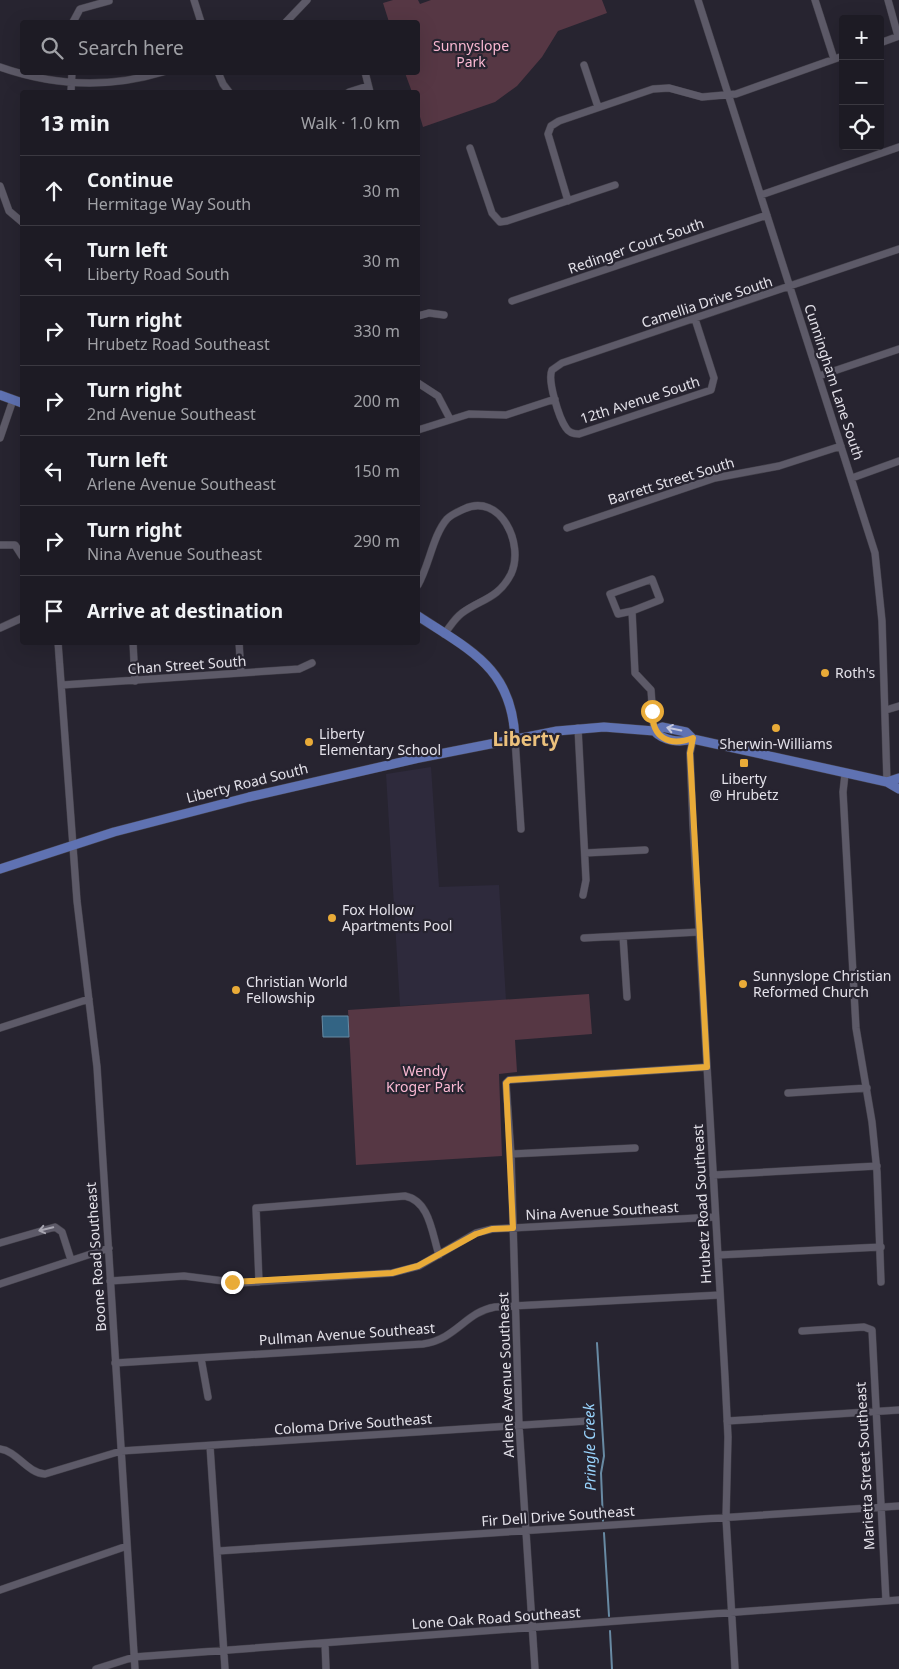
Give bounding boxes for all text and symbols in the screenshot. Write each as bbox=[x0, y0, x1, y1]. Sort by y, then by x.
map controls bbox=[839, 15, 884, 150]
button: + bbox=[839, 15, 884, 60]
search box bbox=[20, 20, 420, 75]
icon: search bbox=[38, 34, 66, 62]
text: Search here bbox=[78, 35, 184, 61]
park label: Sunnyslope Park bbox=[433, 36, 509, 71]
button: − bbox=[839, 60, 884, 105]
button: locate bbox=[839, 105, 884, 150]
text: 13 min bbox=[40, 109, 110, 137]
text: Walk · 1.0 km bbox=[301, 112, 400, 134]
text: Continue bbox=[87, 167, 173, 193]
icon: ahead bbox=[40, 177, 68, 205]
text: 30 m bbox=[363, 180, 400, 202]
text: Hermitage Way South bbox=[87, 193, 251, 215]
street label: Redinger Court South bbox=[565, 213, 706, 278]
text: Turn left bbox=[87, 237, 168, 263]
icon: left bbox=[40, 247, 68, 275]
text: 30 m bbox=[363, 250, 400, 272]
text: Liberty Road South bbox=[87, 263, 230, 285]
street label: Camellia Drive South bbox=[639, 271, 775, 332]
street label: Cunningham Lane South bbox=[800, 301, 869, 462]
text: Turn right bbox=[87, 307, 182, 333]
icon: right bbox=[40, 317, 68, 345]
text: 330 m bbox=[353, 320, 400, 342]
text: Hrubetz Road Southeast bbox=[87, 333, 270, 355]
street label: 12th Avenue South bbox=[578, 371, 702, 428]
text: Turn right bbox=[87, 377, 182, 403]
icon: right bbox=[40, 387, 68, 415]
text: 200 m bbox=[353, 390, 400, 412]
text: 2nd Avenue Southeast bbox=[87, 403, 256, 425]
text: Turn left bbox=[87, 447, 168, 473]
street label: Barrett Street South bbox=[605, 452, 736, 509]
icon: left bbox=[40, 457, 68, 485]
text: 150 m bbox=[353, 460, 400, 482]
text: Arlene Avenue Southeast bbox=[87, 473, 276, 495]
text: Turn right bbox=[87, 517, 182, 543]
icon: right bbox=[40, 527, 68, 555]
text: 290 m bbox=[353, 530, 400, 552]
text: Nina Avenue Southeast bbox=[87, 543, 262, 565]
icon: arrive bbox=[40, 597, 68, 625]
text: Arrive at destination bbox=[87, 598, 283, 624]
street label: Chan Street South bbox=[127, 651, 247, 678]
place label: Roth's bbox=[835, 663, 875, 682]
marker: Roth's bbox=[819, 667, 831, 679]
route start bbox=[641, 700, 664, 723]
marker: Sherwin-Williams bbox=[770, 722, 782, 734]
place label: Liberty Elementary School bbox=[319, 724, 441, 759]
one-way arrow bbox=[667, 724, 683, 733]
district label: Liberty bbox=[492, 726, 560, 752]
place label: Sherwin-Williams bbox=[720, 734, 833, 753]
marker: Liberty Elementary School bbox=[303, 736, 315, 748]
marker: Liberty @ Hrubetz bbox=[738, 757, 750, 769]
street label: Liberty Road South bbox=[184, 758, 310, 807]
place label: Liberty @ Hrubetz bbox=[709, 769, 779, 804]
place label: Fox Hollow Apartments Pool bbox=[342, 900, 452, 935]
marker: Fox Hollow Apartments Pool bbox=[326, 912, 338, 924]
place label: Sunnyslope Christian Reformed Church bbox=[753, 966, 892, 1001]
place label: Christian World Fellowship bbox=[246, 972, 348, 1007]
marker: Sunnyslope Christian Reformed Church bbox=[737, 978, 749, 990]
marker: Christian World Fellowship bbox=[230, 984, 242, 996]
park label: Wendy Kroger Park bbox=[386, 1061, 465, 1096]
street label: Hrubetz Road Southeast bbox=[688, 1124, 715, 1284]
street label: Boone Road Southeast bbox=[81, 1182, 110, 1332]
street label: Nina Avenue Southeast bbox=[525, 1197, 679, 1224]
one-way arrow bbox=[38, 1225, 54, 1234]
route end bbox=[221, 1271, 244, 1294]
street label: Arlene Avenue Southeast bbox=[493, 1292, 518, 1458]
street label: Pullman Avenue Southeast bbox=[258, 1318, 436, 1349]
street label: Marietta Street Southeast bbox=[851, 1382, 878, 1551]
water label: Pringle Creek bbox=[578, 1402, 600, 1491]
street label: Coloma Drive Southeast bbox=[273, 1409, 433, 1438]
street label: Fir Dell Drive Southeast bbox=[481, 1501, 635, 1530]
street label: Lone Oak Road Southeast bbox=[411, 1602, 581, 1633]

